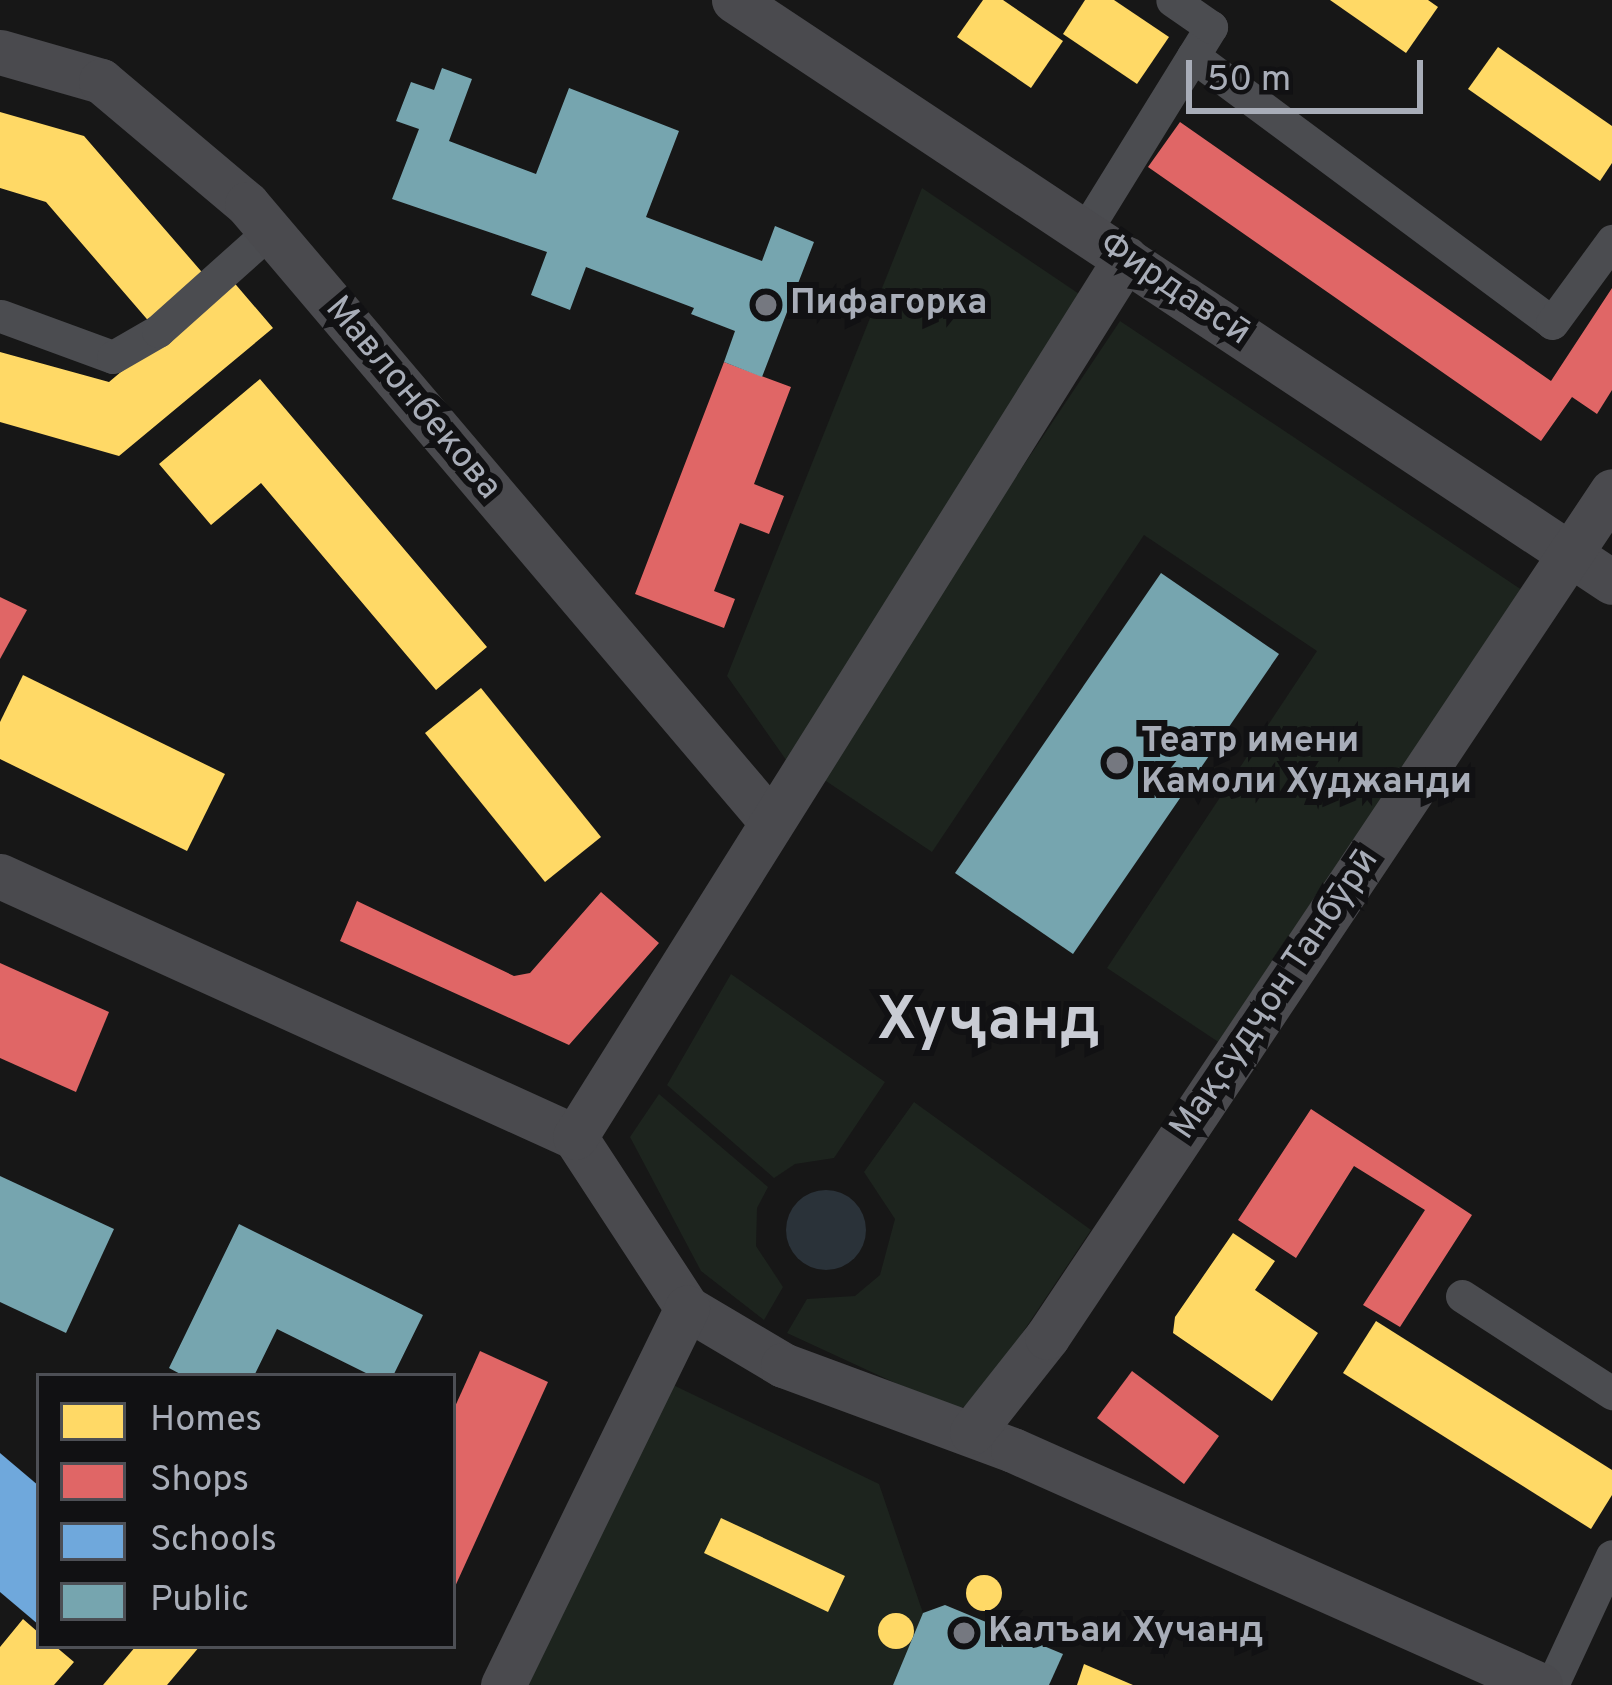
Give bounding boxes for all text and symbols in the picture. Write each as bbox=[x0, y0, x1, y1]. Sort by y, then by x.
scale bar bbox=[1192, 36, 1429, 110]
text: 50 m bbox=[1207, 58, 1291, 104]
street label: Фирдавсӣ bbox=[1090, 224, 1258, 356]
place label: Пифагорка bbox=[790, 283, 987, 327]
street label: Мавлонбекова bbox=[315, 289, 509, 509]
marker: Пифагорка bbox=[753, 292, 779, 318]
place label: Театр имени Камоли Худжанди bbox=[1141, 720, 1472, 805]
marker: Театр имени Камоли Худжанди bbox=[1104, 750, 1130, 776]
street label: Мақсудҷон Танбӯрӣ bbox=[1162, 841, 1390, 1149]
district label: Хуҷанд bbox=[876, 987, 1100, 1059]
legend bbox=[36, 1373, 456, 1649]
text: Homes bbox=[150, 1398, 262, 1444]
text: Shops bbox=[150, 1458, 249, 1504]
text: Schools bbox=[150, 1518, 277, 1564]
text: Public bbox=[150, 1578, 249, 1624]
place label: Калъаи Хучанд bbox=[988, 1611, 1263, 1655]
marker: Калъаи Хучанд bbox=[951, 1620, 977, 1646]

